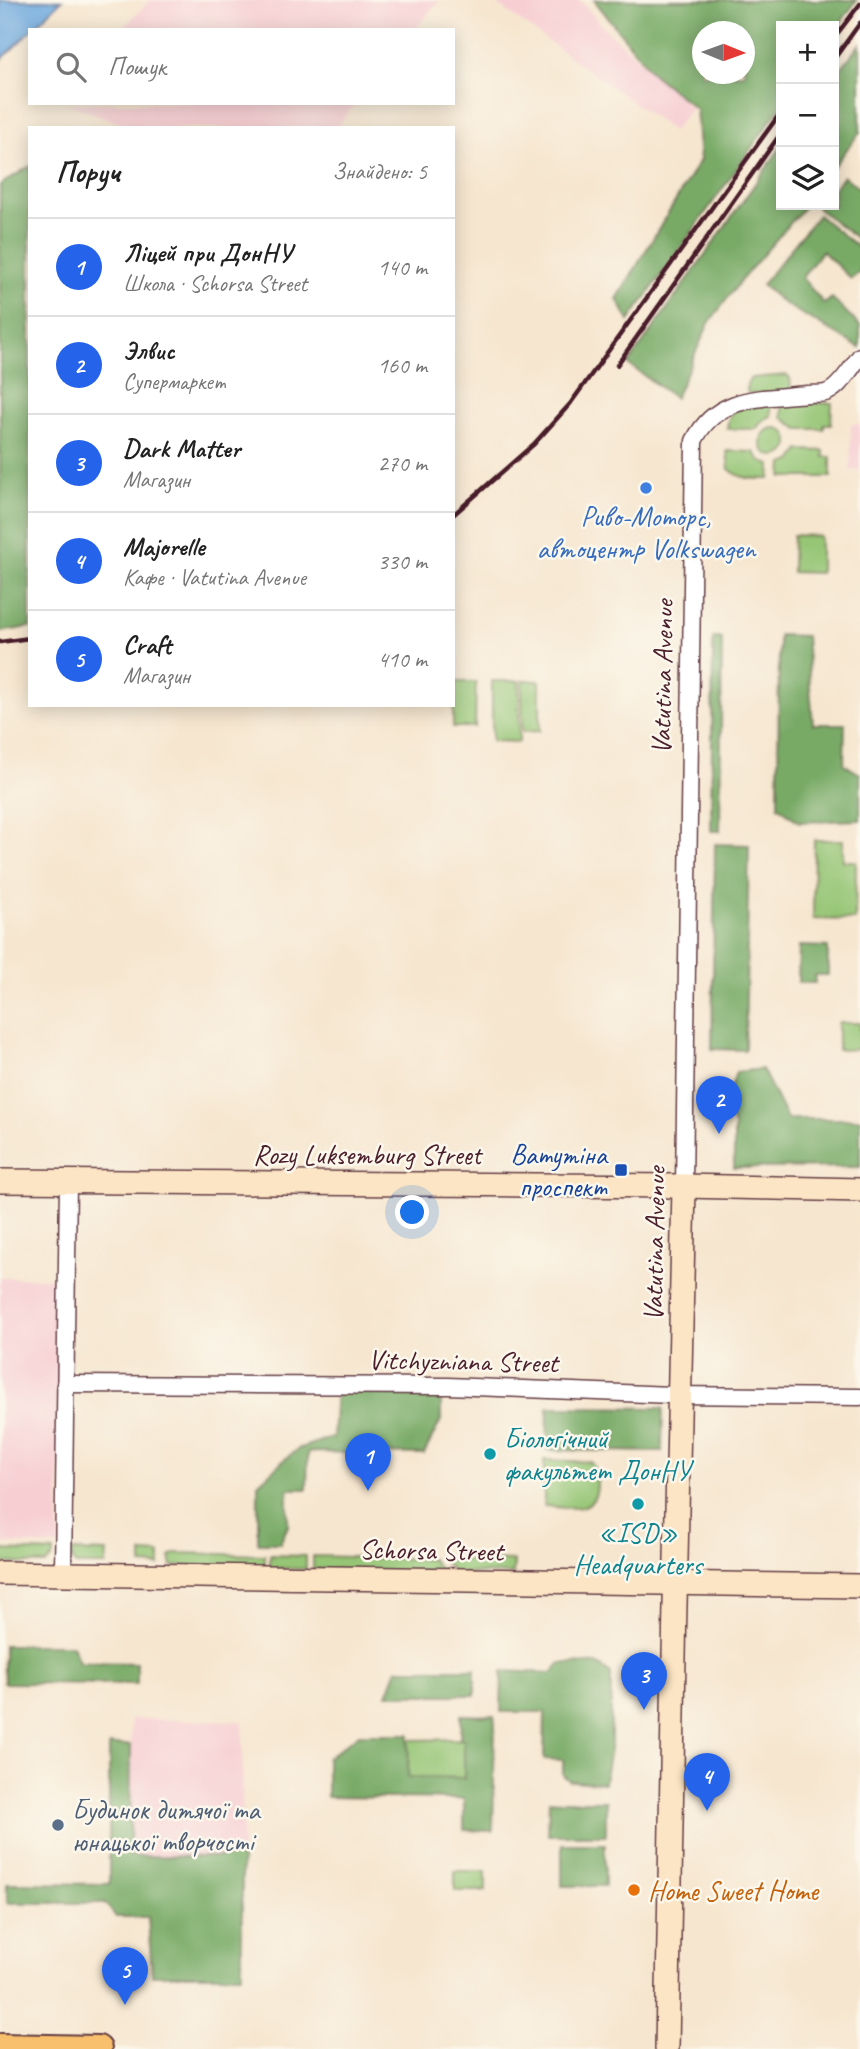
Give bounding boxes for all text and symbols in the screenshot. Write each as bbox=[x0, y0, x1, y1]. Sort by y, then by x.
north arrow bbox=[692, 21, 755, 84]
map controls bbox=[776, 21, 839, 210]
button: + bbox=[776, 21, 839, 84]
search box bbox=[28, 28, 455, 105]
icon: search bbox=[52, 48, 90, 86]
text: Пошук bbox=[108, 50, 166, 83]
button: − bbox=[776, 84, 839, 147]
button: layers bbox=[776, 147, 839, 210]
text: Поруч bbox=[56, 153, 120, 191]
text: Знайдено: 5 bbox=[332, 157, 427, 186]
text: Ліцей при ДонНУ bbox=[123, 236, 292, 269]
text: 1 bbox=[74, 253, 84, 282]
text: 140 m bbox=[378, 253, 427, 282]
text: Школа · Schorsa Street bbox=[123, 269, 307, 298]
text: Элвис bbox=[123, 334, 175, 367]
text: 2 bbox=[74, 351, 84, 380]
text: 160 m bbox=[378, 351, 427, 380]
text: Супермаркет bbox=[123, 367, 226, 396]
text: Dark Matter bbox=[123, 432, 240, 465]
text: 3 bbox=[74, 449, 84, 478]
text: 270 m bbox=[378, 449, 427, 478]
text: Магазин bbox=[123, 465, 190, 494]
marker: Риво-Моторс, автоцентр Volkswagen bbox=[638, 480, 654, 496]
place label: Риво-Моторс, автоцентр Volkswagen bbox=[537, 499, 757, 566]
text: Majorelle bbox=[123, 530, 204, 563]
text: 4 bbox=[74, 547, 84, 576]
text: 330 m bbox=[378, 547, 427, 576]
text: Кафе · Vatutina Avenue bbox=[123, 563, 306, 592]
street label: Vatutina Avenue bbox=[643, 597, 681, 755]
text: Craft bbox=[123, 628, 171, 661]
text: 5 bbox=[74, 645, 84, 674]
text: 410 m bbox=[378, 645, 427, 674]
text: Магазин bbox=[123, 661, 190, 690]
pin: 2 bbox=[696, 1076, 742, 1134]
street label: Rozy Luksemburg Street bbox=[253, 1137, 484, 1172]
place label: Ватутіна проспект bbox=[510, 1137, 609, 1204]
marker: Ватутіна проспект bbox=[613, 1162, 629, 1178]
street label: Vatutina Avenue bbox=[635, 1164, 673, 1322]
your location bbox=[395, 1195, 429, 1229]
street label: Vitchyzniana Street bbox=[368, 1342, 561, 1380]
place label: Біологічний факультет ДонНУ bbox=[504, 1421, 695, 1488]
pin: 1 bbox=[345, 1433, 391, 1491]
marker: Біологічний факультет ДонНУ bbox=[482, 1446, 498, 1462]
marker: «ISD» Headquarters bbox=[630, 1496, 646, 1512]
place label: «ISD» Headquarters bbox=[574, 1515, 705, 1582]
street label: Schorsa Street bbox=[359, 1531, 506, 1569]
pin: 3 bbox=[621, 1652, 667, 1710]
pin: 4 bbox=[684, 1753, 730, 1811]
place label: Будинок дитячої та юнацької творчості bbox=[72, 1792, 262, 1859]
marker: Будинок дитячої та юнацької творчості bbox=[50, 1817, 66, 1833]
place label: Home Sweet Home bbox=[648, 1873, 820, 1908]
marker: Home Sweet Home bbox=[626, 1882, 642, 1898]
pin: 5 bbox=[102, 1947, 148, 2005]

